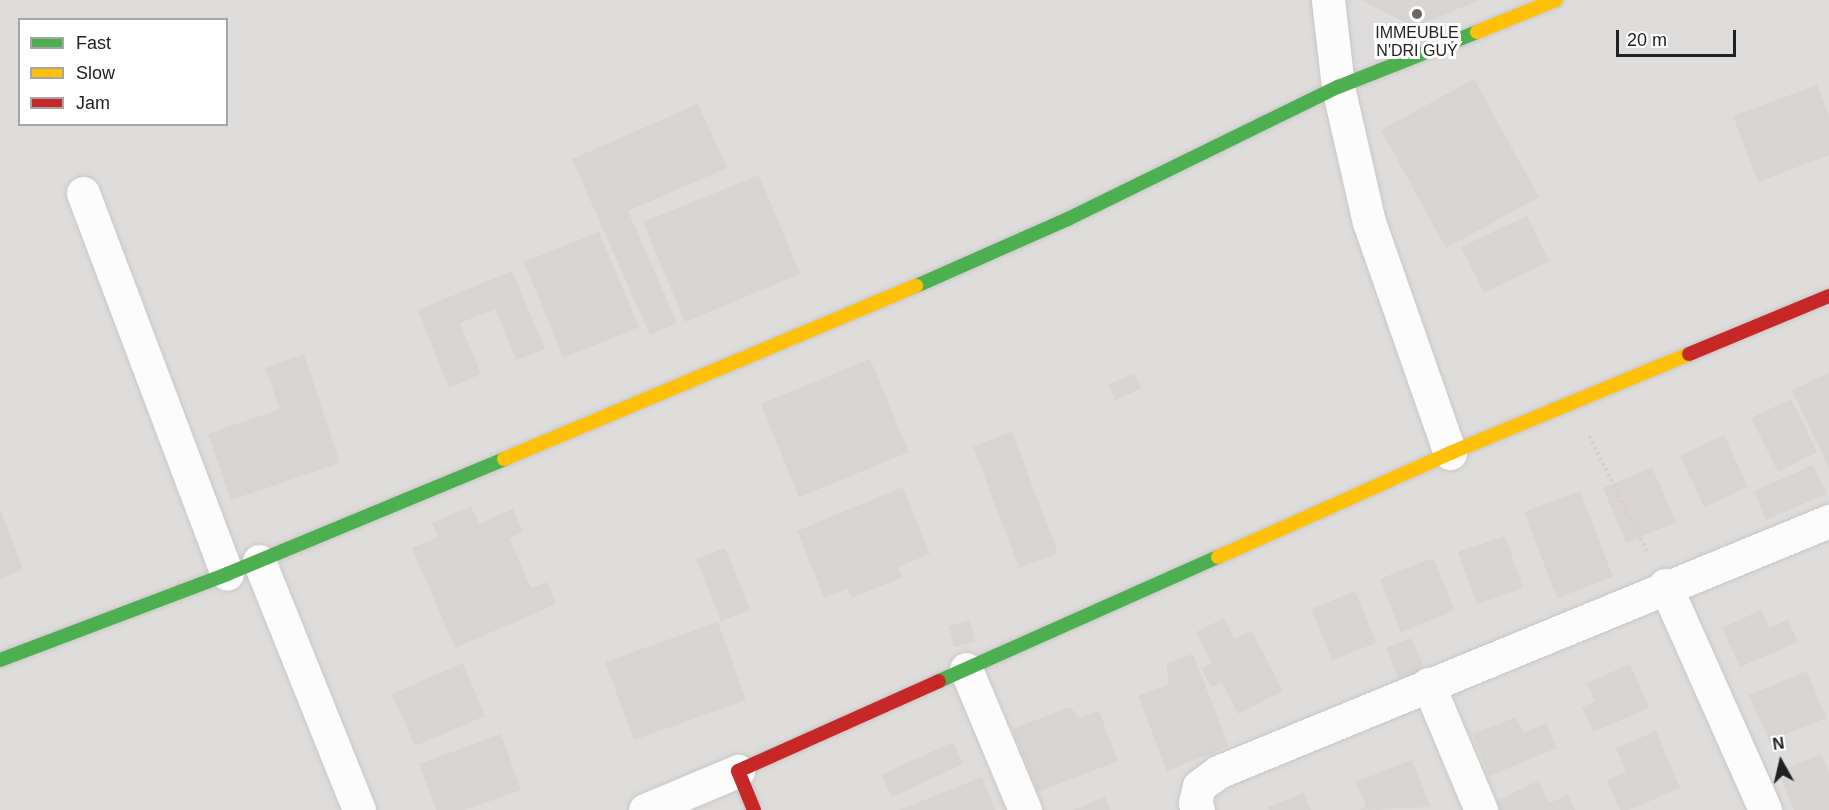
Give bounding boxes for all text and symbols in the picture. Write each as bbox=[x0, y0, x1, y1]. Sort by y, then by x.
marker: IMMEUBLE N'DRI GUY bbox=[1410, 7, 1424, 21]
legend bbox=[18, 18, 228, 126]
scale bar bbox=[1619, 18, 1739, 56]
place label: IMMEUBLE N'DRI GUY bbox=[1375, 23, 1459, 61]
text: 20 m bbox=[1627, 30, 1667, 50]
text: Fast bbox=[76, 33, 111, 53]
text: Slow bbox=[76, 63, 115, 83]
text: Jam bbox=[76, 93, 110, 113]
north arrow bbox=[1751, 732, 1811, 792]
text: N bbox=[1772, 734, 1785, 753]

